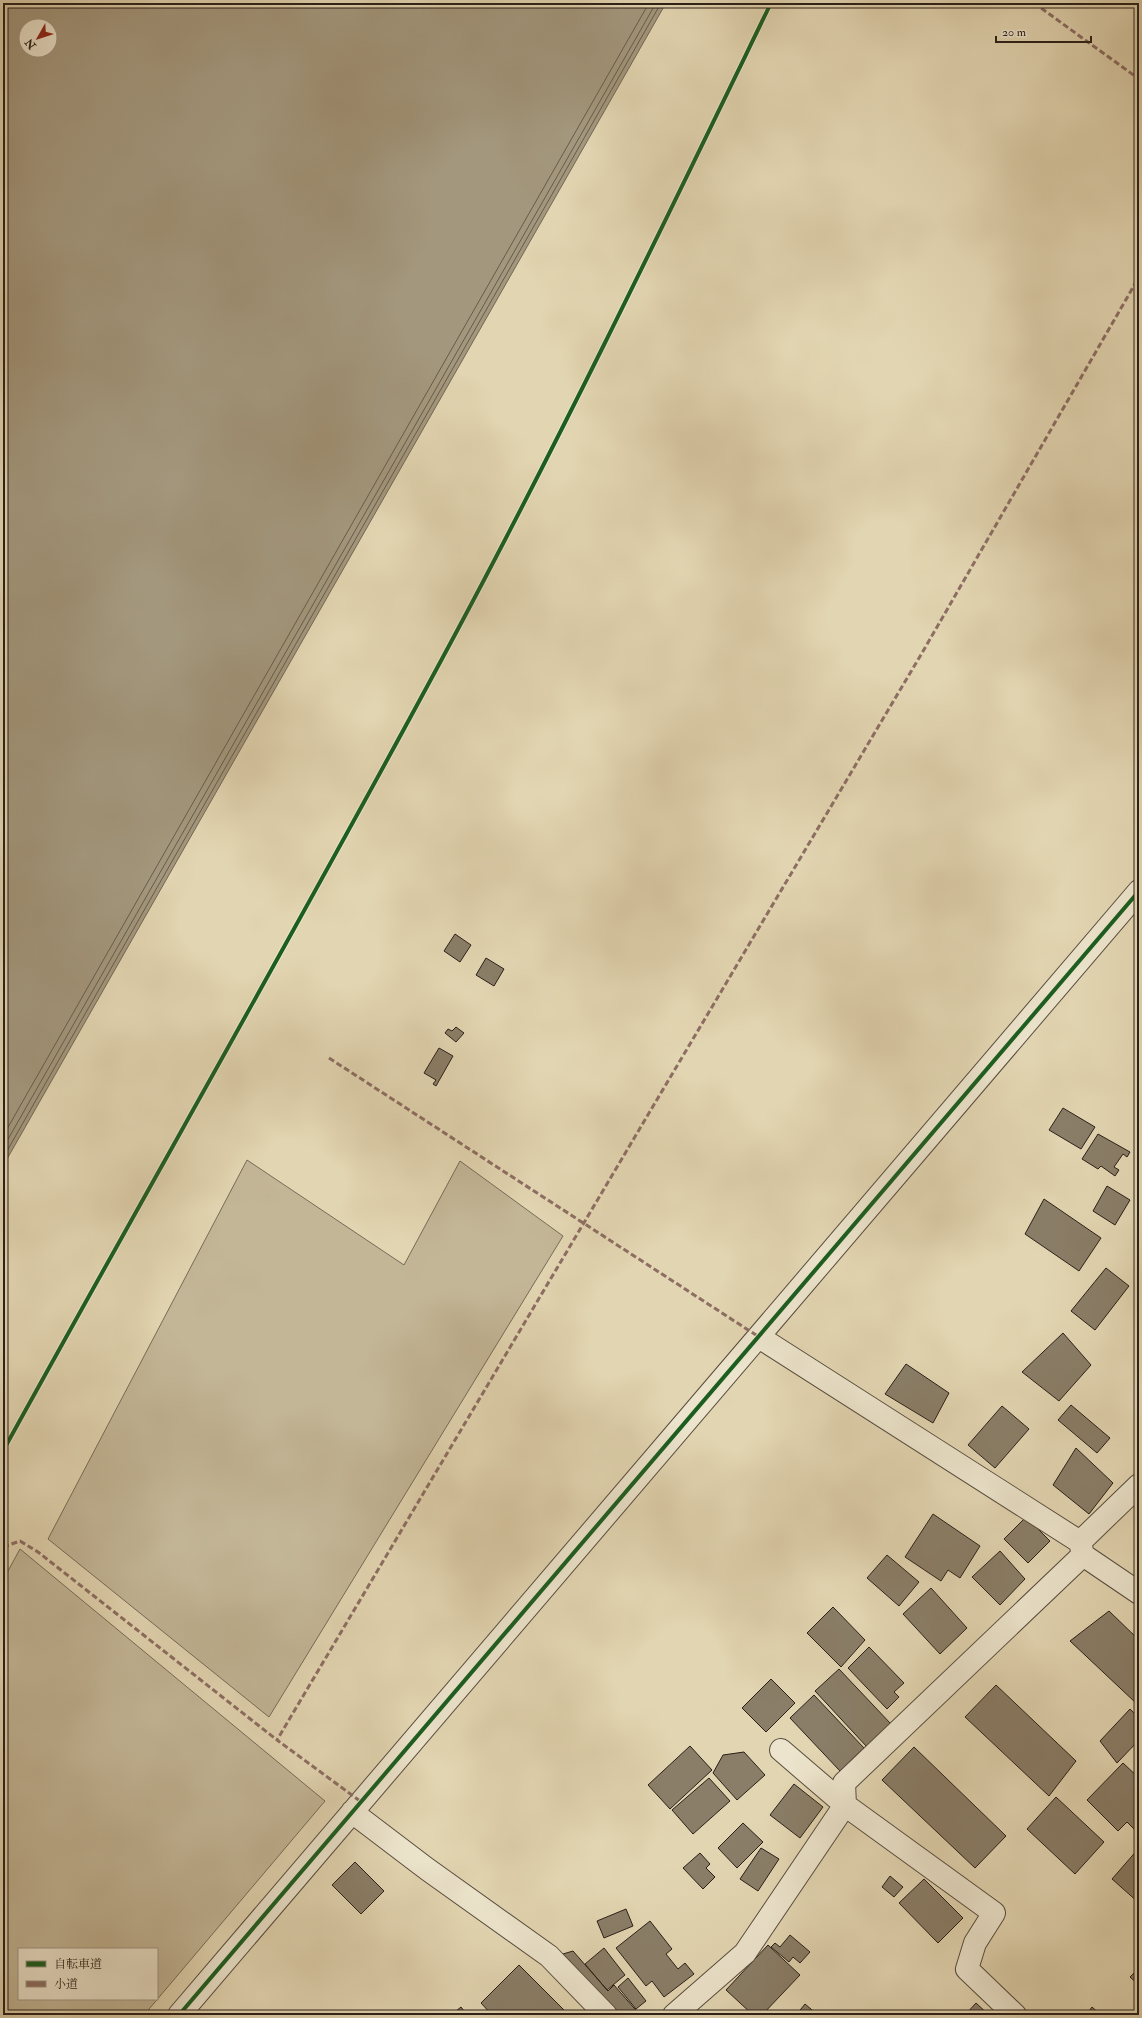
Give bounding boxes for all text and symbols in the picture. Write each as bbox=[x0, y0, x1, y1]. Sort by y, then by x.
north arrow bbox=[18, 18, 58, 58]
scale bar bbox=[996, 18, 1091, 44]
text: 20 m bbox=[1002, 25, 1027, 40]
text: N bbox=[22, 35, 39, 53]
legend bbox=[18, 1948, 158, 2000]
text: 自転車道 bbox=[54, 1957, 102, 1972]
text: 小道 bbox=[54, 1977, 78, 1992]

